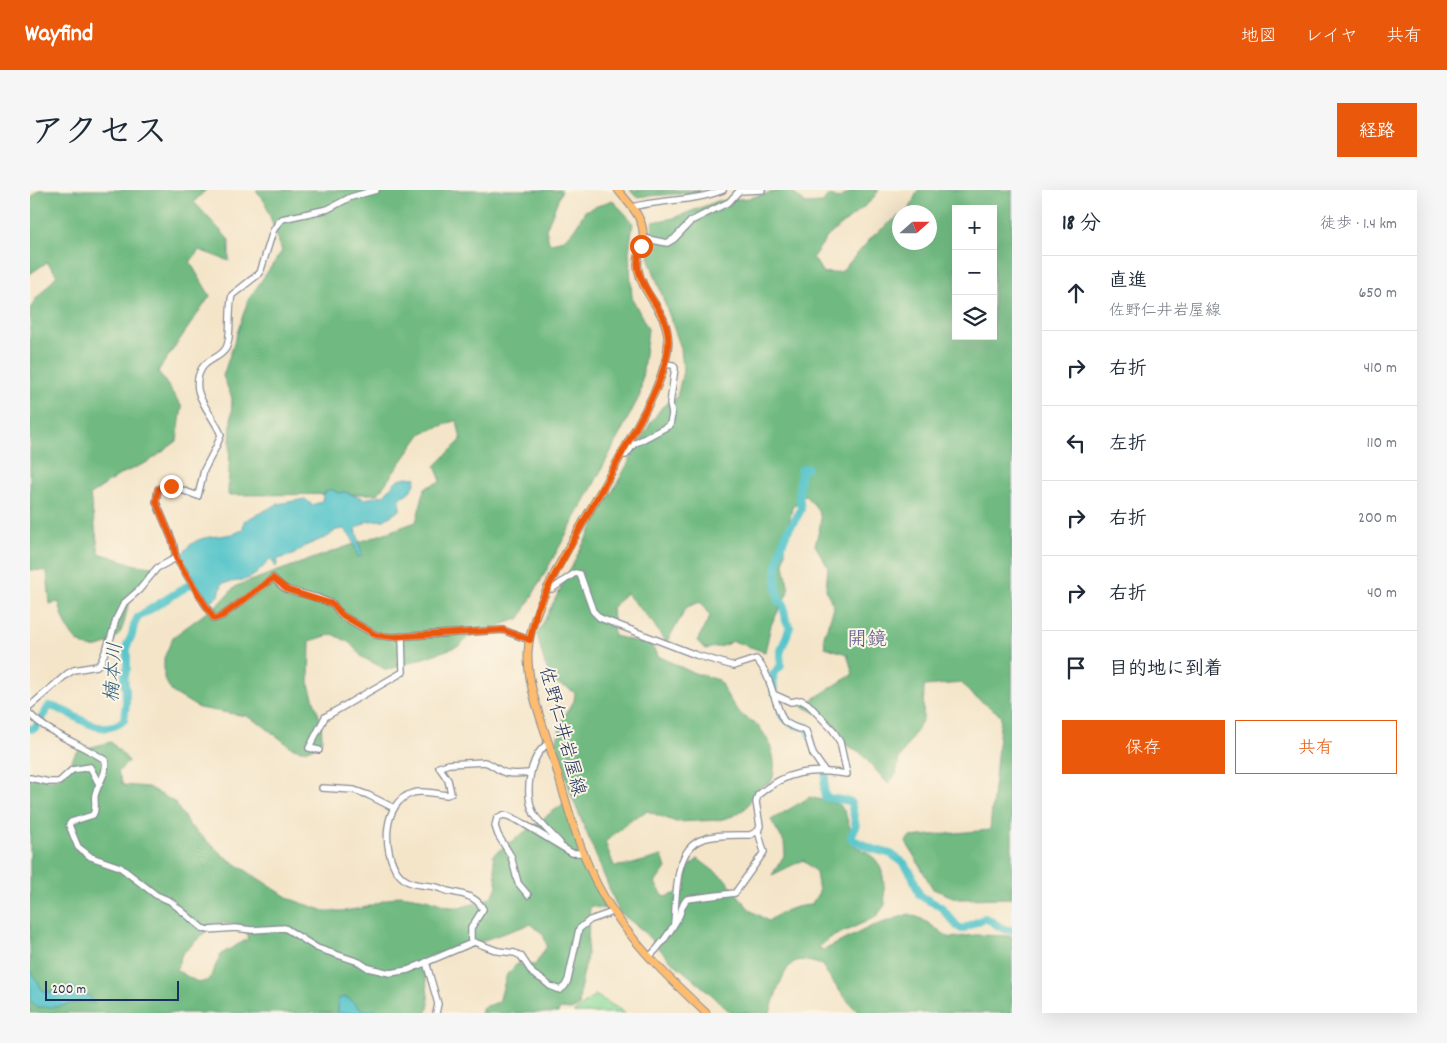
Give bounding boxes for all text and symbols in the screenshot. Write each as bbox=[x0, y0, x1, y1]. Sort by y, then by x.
text: Wayfind bbox=[25, 18, 93, 52]
text: 地図 bbox=[1241, 25, 1277, 50]
text: レイヤ bbox=[1305, 25, 1358, 50]
text: 共有 bbox=[1386, 25, 1422, 50]
button: 経路 bbox=[1337, 103, 1417, 157]
text: アクセス bbox=[30, 110, 168, 160]
north arrow bbox=[892, 205, 937, 250]
map controls bbox=[952, 205, 997, 340]
button: + bbox=[952, 205, 997, 250]
text: 18 分 bbox=[1062, 210, 1101, 240]
text: 徒歩 · 1.4 km bbox=[1320, 213, 1397, 236]
route start bbox=[630, 235, 653, 258]
button: − bbox=[952, 250, 997, 295]
text: 直進 bbox=[1109, 269, 1147, 296]
icon: ahead bbox=[1062, 279, 1090, 307]
text: 650 m bbox=[1358, 282, 1397, 305]
button: layers bbox=[952, 295, 997, 340]
text: 佐野仁井岩屋線 bbox=[1109, 300, 1221, 323]
icon: right bbox=[1062, 354, 1090, 382]
text: 右折 bbox=[1109, 357, 1147, 384]
text: 410 m bbox=[1363, 357, 1397, 380]
icon: left bbox=[1062, 429, 1090, 457]
text: 左折 bbox=[1109, 432, 1147, 459]
text: 110 m bbox=[1367, 432, 1397, 455]
route end bbox=[160, 475, 183, 498]
icon: right bbox=[1062, 504, 1090, 532]
text: 右折 bbox=[1109, 507, 1147, 534]
text: 200 m bbox=[1358, 507, 1397, 530]
icon: right bbox=[1062, 579, 1090, 607]
text: 右折 bbox=[1109, 582, 1147, 609]
text: 40 m bbox=[1367, 582, 1397, 605]
district label: 開鏡 bbox=[847, 627, 887, 655]
water label: 楠本川 bbox=[99, 641, 131, 703]
icon: arrive bbox=[1062, 654, 1090, 682]
text: 目的地に到着 bbox=[1109, 657, 1223, 684]
street label: 佐野仁井岩屋線 bbox=[530, 664, 591, 800]
button: 保存 bbox=[1062, 720, 1225, 774]
button: 共有 bbox=[1235, 720, 1397, 774]
scale bar bbox=[45, 978, 179, 1001]
text: 200 m bbox=[52, 980, 86, 1000]

